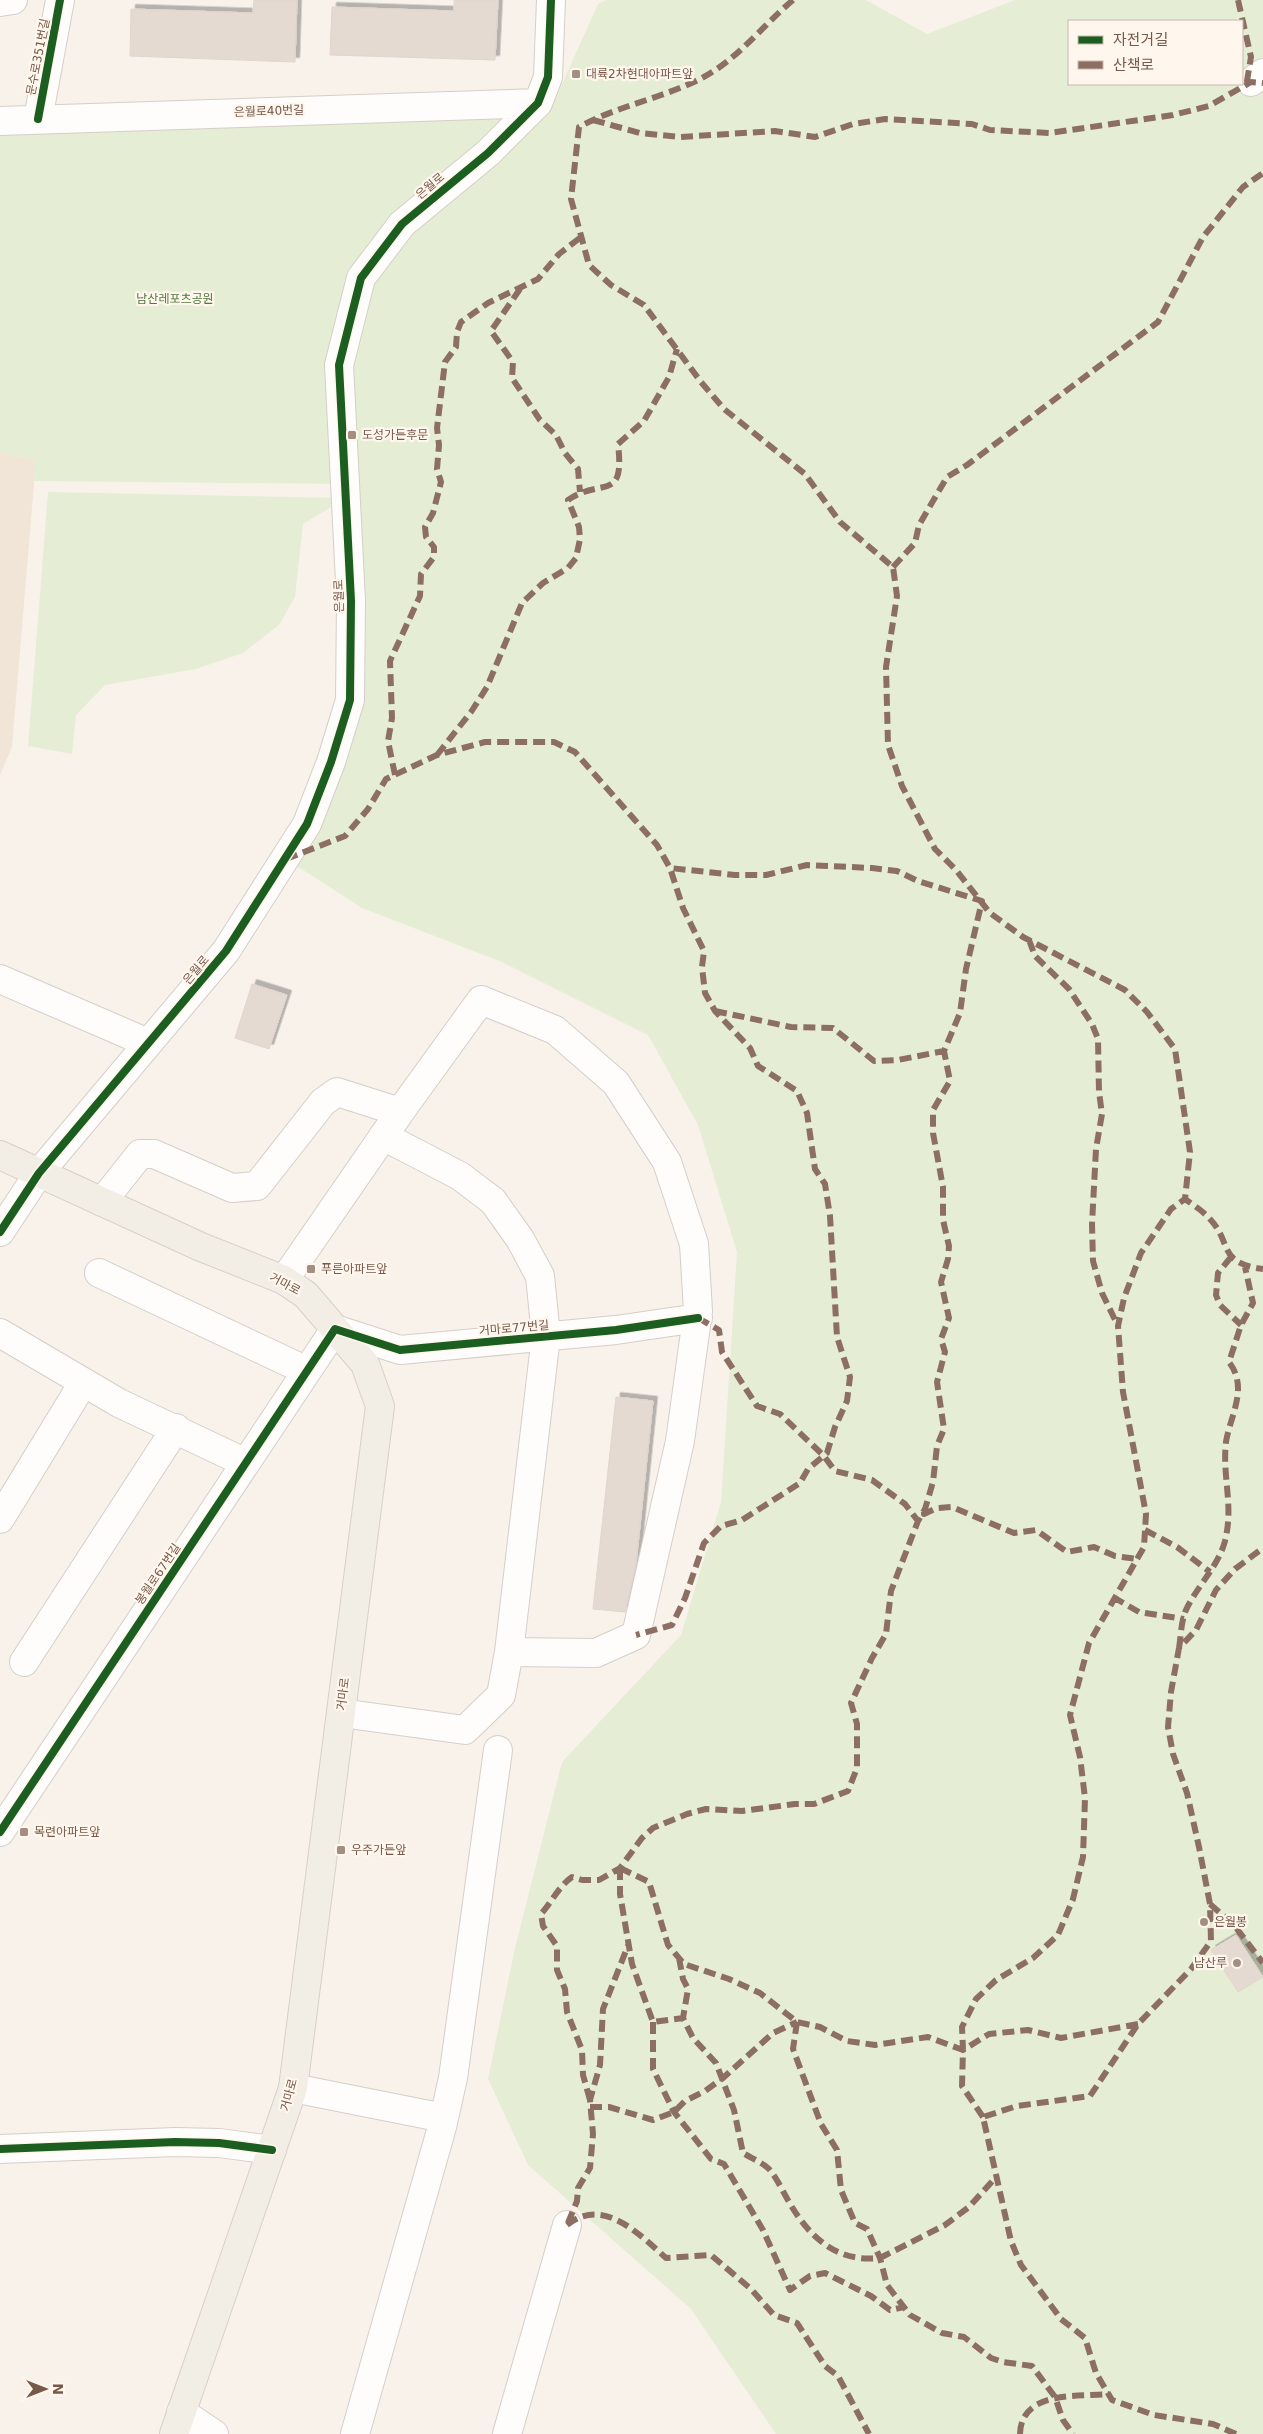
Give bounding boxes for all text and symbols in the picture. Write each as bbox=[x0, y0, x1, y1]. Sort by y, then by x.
street label: 문수로351번길 bbox=[24, 17, 52, 97]
legend bbox=[1068, 20, 1243, 85]
text: 자전거길 bbox=[1113, 31, 1168, 49]
text: 산책로 bbox=[1113, 56, 1154, 74]
place label: 대륙2차현대아파트앞 bbox=[586, 67, 693, 81]
marker: 대륙2차현대아파트앞 bbox=[570, 68, 582, 80]
street label: 은월로40번길 bbox=[234, 103, 304, 119]
street label: 은월로 bbox=[413, 170, 447, 202]
park label: 남산레포츠공원 bbox=[136, 292, 214, 306]
place label: 도성가든후문 bbox=[362, 428, 428, 442]
marker: 도성가든후문 bbox=[346, 429, 358, 441]
street label: 은월로 bbox=[331, 579, 347, 613]
street label: 은월로 bbox=[180, 953, 212, 987]
place label: 푸른아파트앞 bbox=[321, 1262, 387, 1276]
marker: 푸른아파트앞 bbox=[305, 1263, 317, 1275]
street label: 거마로 bbox=[267, 1270, 303, 1298]
street label: 거마로77번길 bbox=[478, 1318, 550, 1338]
street label: 봉월로67번길 bbox=[132, 1541, 184, 1607]
street label: 거마로 bbox=[334, 1677, 352, 1711]
place label: 목련아파트앞 bbox=[34, 1825, 100, 1839]
marker: 목련아파트앞 bbox=[18, 1826, 30, 1838]
place label: 우주가든앞 bbox=[351, 1843, 406, 1857]
marker: 우주가든앞 bbox=[335, 1844, 347, 1856]
place label: 은월봉 bbox=[1214, 1915, 1247, 1929]
marker: 은월봉 bbox=[1198, 1916, 1210, 1928]
place label: 남산루 bbox=[1194, 1956, 1227, 1970]
marker: 남산루 bbox=[1231, 1957, 1243, 1969]
street label: 거마로 bbox=[278, 2077, 300, 2113]
north arrow bbox=[20, 2364, 70, 2414]
text: N bbox=[50, 2383, 66, 2395]

